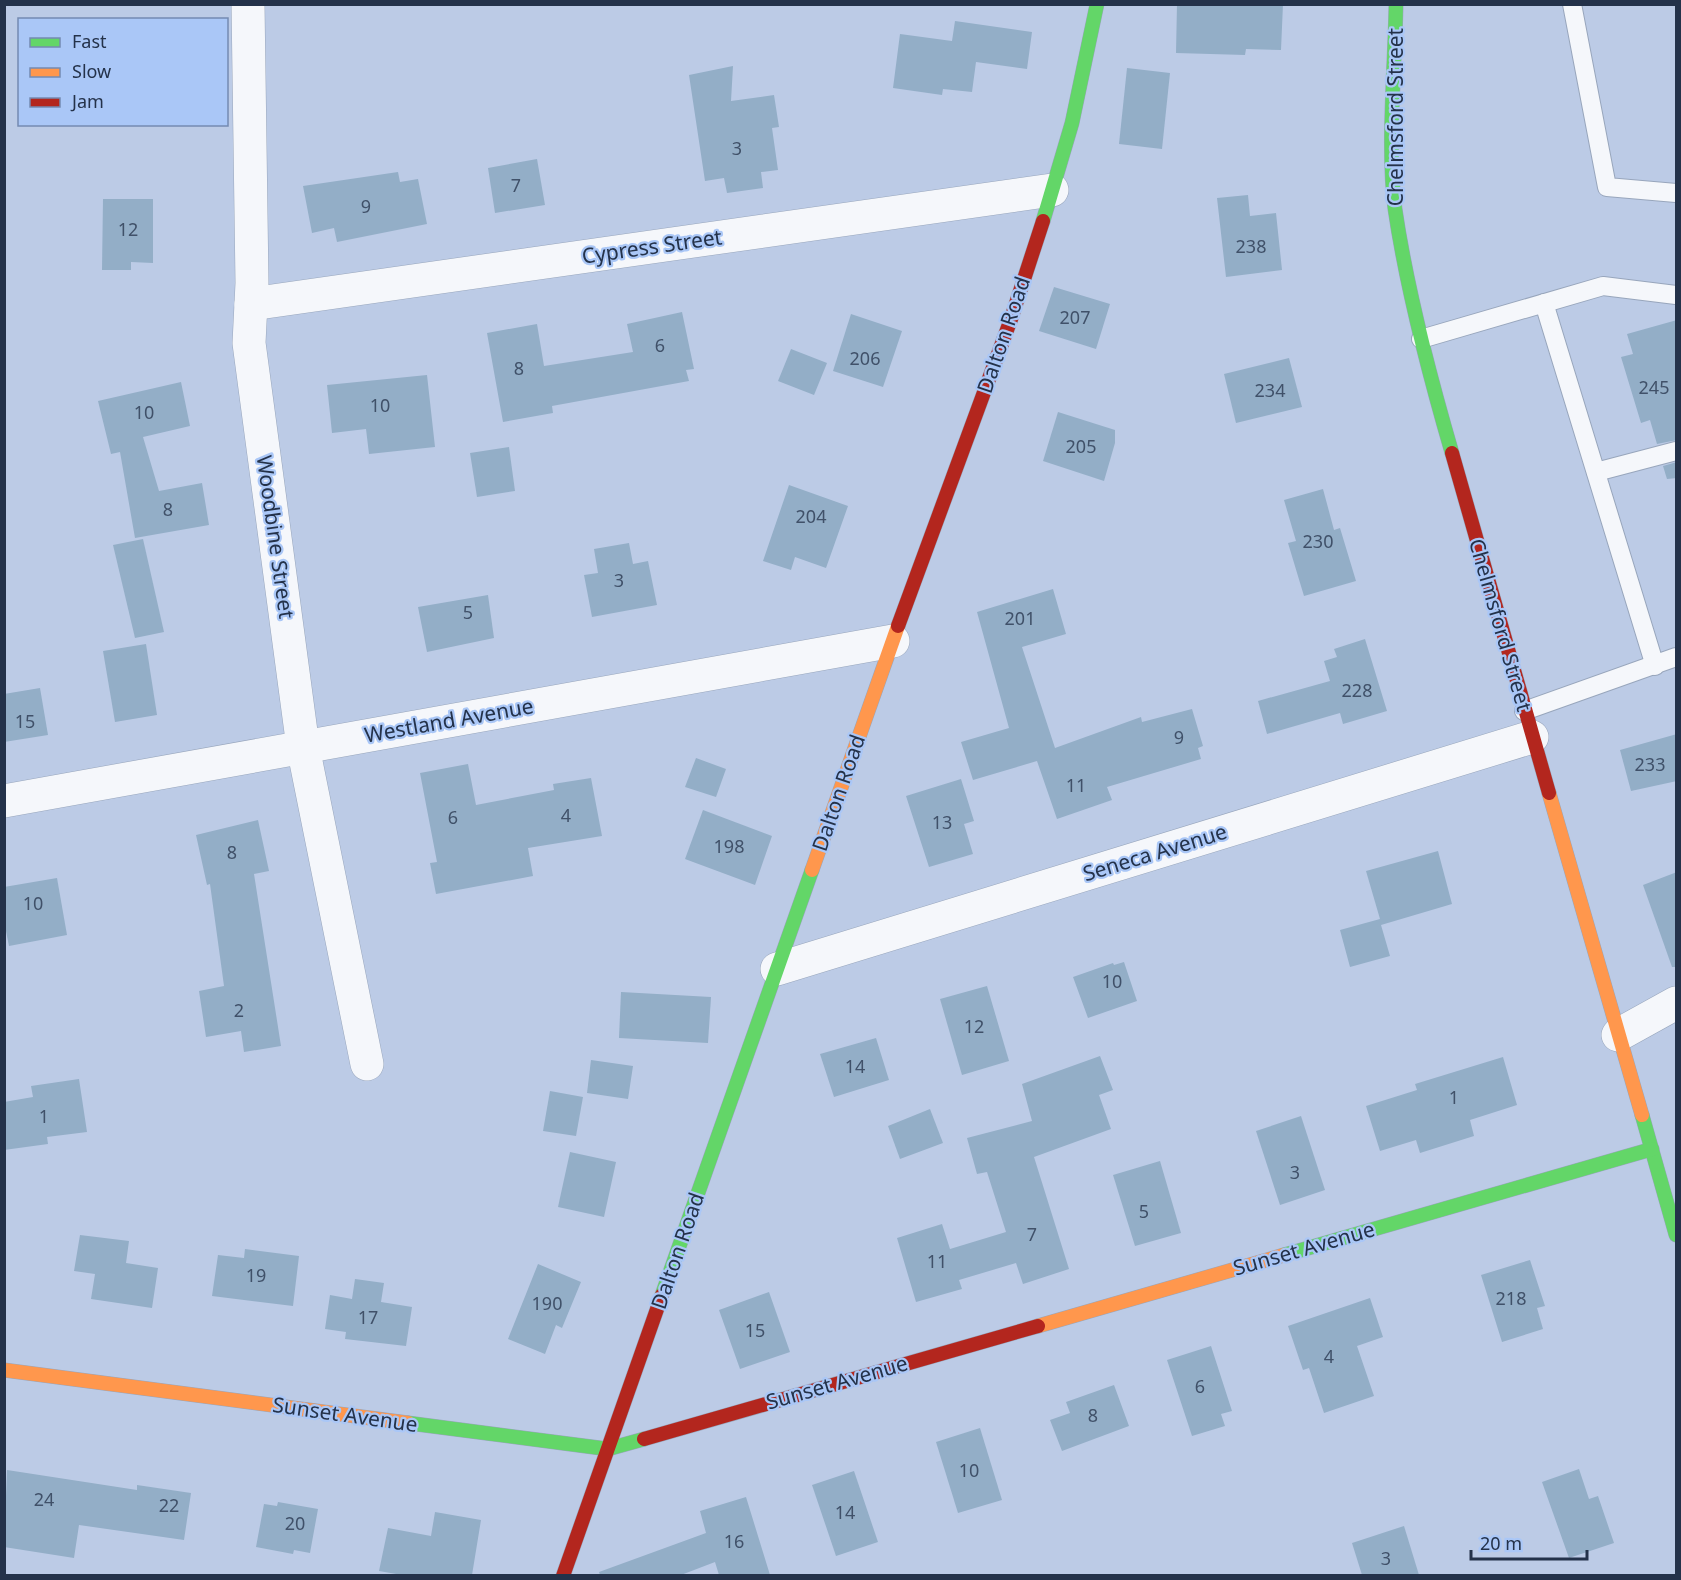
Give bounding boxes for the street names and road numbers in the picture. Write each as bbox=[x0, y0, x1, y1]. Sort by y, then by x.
street label: Chelmsford Street bbox=[1381, 27, 1409, 206]
street label: Cypress Street bbox=[580, 222, 724, 270]
street label: Dalton Road bbox=[970, 273, 1036, 397]
street label: Woodbine Street bbox=[251, 453, 301, 621]
street label: Chelmsford Street bbox=[1463, 535, 1539, 715]
street label: Westland Avenue bbox=[362, 691, 535, 749]
street label: Dalton Road bbox=[805, 731, 871, 855]
street label: Seneca Avenue bbox=[1079, 817, 1230, 887]
street label: Dalton Road bbox=[644, 1189, 710, 1313]
street label: Sunset Avenue bbox=[1230, 1214, 1378, 1282]
street label: Sunset Avenue bbox=[763, 1348, 911, 1416]
street label: Sunset Avenue bbox=[271, 1390, 419, 1438]

